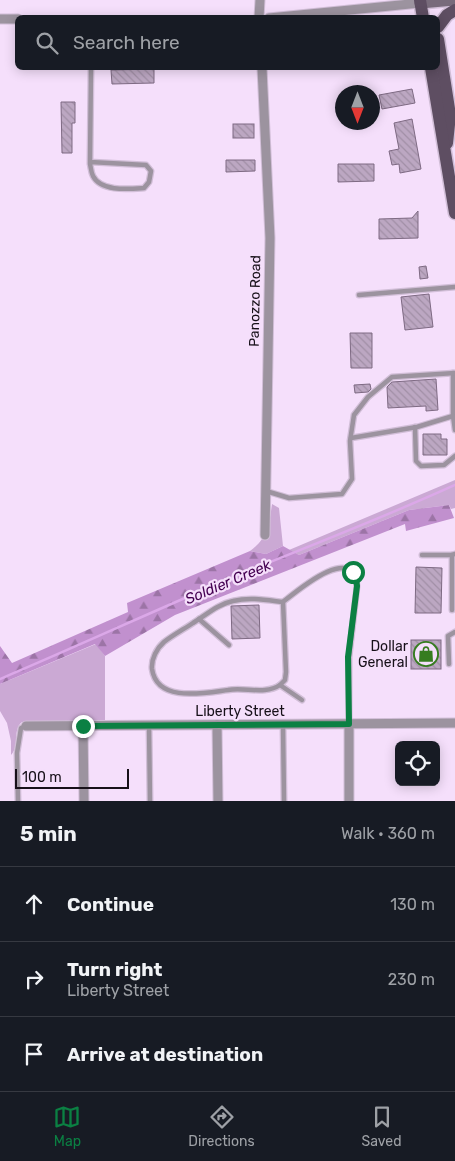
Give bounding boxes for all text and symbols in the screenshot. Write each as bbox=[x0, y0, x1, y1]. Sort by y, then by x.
search box bbox=[15, 15, 440, 70]
icon: search bbox=[33, 29, 61, 57]
text: Search here bbox=[73, 31, 180, 54]
north arrow bbox=[335, 85, 380, 130]
street label: Panozzo Road bbox=[246, 255, 264, 347]
water label: Soldier Creek bbox=[182, 556, 274, 608]
route start bbox=[342, 561, 365, 584]
place label: Dollar General bbox=[358, 638, 409, 671]
shop icon: Dollar General bbox=[413, 641, 439, 667]
street label: Liberty Street bbox=[195, 703, 285, 720]
route end bbox=[72, 715, 95, 738]
map controls bbox=[395, 741, 440, 786]
button: locate bbox=[395, 741, 440, 786]
scale bar bbox=[15, 766, 129, 789]
text: 100 m bbox=[22, 769, 62, 786]
text: 5 min bbox=[20, 821, 77, 846]
text: Walk · 360 m bbox=[341, 824, 435, 843]
icon: ahead bbox=[20, 890, 48, 918]
text: Continue bbox=[67, 893, 154, 916]
text: 130 m bbox=[390, 895, 435, 914]
text: Turn right bbox=[67, 958, 162, 981]
icon: right bbox=[20, 965, 48, 993]
text: 230 m bbox=[388, 970, 435, 989]
text: Liberty Street bbox=[67, 981, 169, 1000]
icon: arrive bbox=[20, 1040, 48, 1068]
text: Arrive at destination bbox=[67, 1043, 263, 1066]
tab: Map bbox=[53, 1103, 81, 1150]
tab: Directions bbox=[188, 1103, 255, 1150]
tab: Saved bbox=[362, 1103, 402, 1150]

